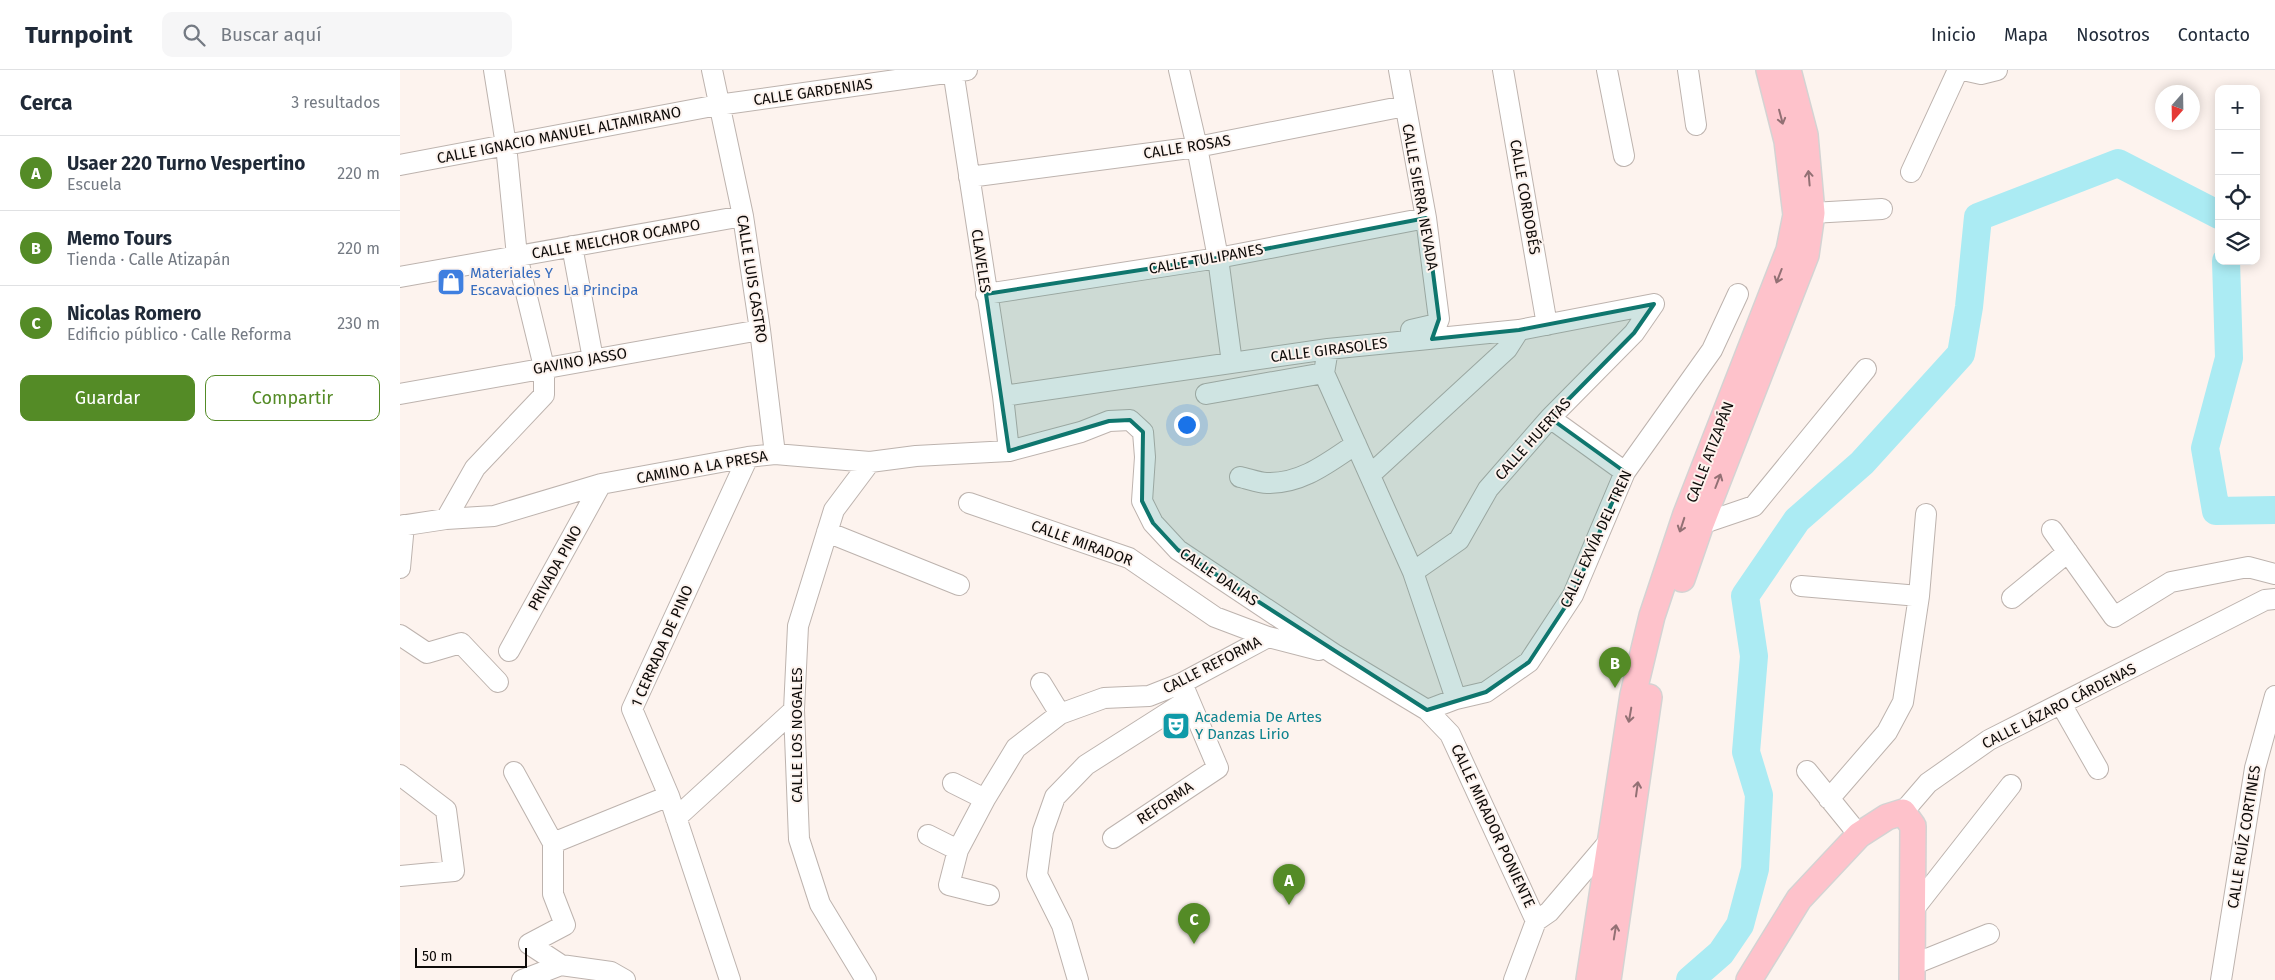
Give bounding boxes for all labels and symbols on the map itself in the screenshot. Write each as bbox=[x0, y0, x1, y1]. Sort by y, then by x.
street label: CALLE GARDENIAS bbox=[752, 75, 874, 109]
north arrow bbox=[2155, 85, 2200, 130]
street label: CALLE IGNACIO MANUEL ALTAMIRANO bbox=[435, 102, 683, 168]
one-way arrow bbox=[1777, 109, 1786, 125]
street label: CALLE SIERRA NEVADA bbox=[1398, 122, 1442, 272]
street label: CALLE ROSAS bbox=[1142, 131, 1232, 163]
street label: CALLE CORDOBÉS bbox=[1506, 138, 1544, 256]
one-way arrow bbox=[1804, 170, 1814, 186]
street label: CALLE LUIS CASTRO bbox=[733, 214, 771, 344]
street label: CALLE MELCHOR OCAMPO bbox=[530, 215, 702, 263]
street label: CLAVELES bbox=[968, 228, 994, 294]
street label: CALLE TULIPANES bbox=[1147, 240, 1265, 278]
place label: Materiales Y Escavaciones La Principa bbox=[470, 264, 638, 299]
shop icon: Materiales Y Escavaciones La Principa bbox=[436, 267, 466, 297]
one-way arrow bbox=[1774, 268, 1783, 283]
street label: CALLE GIRASOLES bbox=[1270, 334, 1388, 366]
street label: GAVINO JASSO bbox=[532, 344, 628, 378]
street label: CALLE HUERTAS bbox=[1491, 394, 1575, 484]
street label: CALLE ATIZAPÁN bbox=[1682, 399, 1738, 505]
your location bbox=[1174, 412, 1200, 438]
street label: CAMINO A LA PRESA bbox=[635, 447, 769, 487]
street label: CALLE EXVÍA DEL TREN bbox=[1556, 467, 1636, 611]
one-way arrow bbox=[1714, 473, 1723, 489]
street label: CALLE MIRADOR bbox=[1029, 516, 1135, 570]
one-way arrow bbox=[1677, 517, 1686, 532]
street label: PRIVADA PINO bbox=[524, 522, 586, 614]
street label: CALLE DALIAS bbox=[1176, 544, 1262, 610]
street label: 1 CERRADA DE PINO bbox=[627, 582, 697, 710]
street label: CALLE REFORMA bbox=[1160, 632, 1264, 698]
pin: B bbox=[1599, 647, 1631, 688]
street label: CALLE LÁZARO CÁRDENAS bbox=[1979, 659, 2139, 753]
street label: CALLE LOS NOGALES bbox=[788, 667, 806, 803]
one-way arrow bbox=[1624, 707, 1634, 723]
place label: Academia De Artes Y Danzas Lirio bbox=[1195, 708, 1322, 743]
theatre icon: Academia De Artes Y Danzas Lirio bbox=[1161, 711, 1191, 741]
street label: CALLE MIRADOR PONIENTE bbox=[1447, 741, 1539, 911]
street label: CALLE RUÍZ CORTINES bbox=[2224, 764, 2264, 910]
street label: REFORMA bbox=[1133, 777, 1197, 828]
one-way arrow bbox=[1633, 781, 1643, 797]
pin: A bbox=[1273, 864, 1305, 905]
pin: C bbox=[1178, 903, 1210, 944]
one-way arrow bbox=[1610, 924, 1620, 940]
scale bar bbox=[415, 945, 528, 968]

